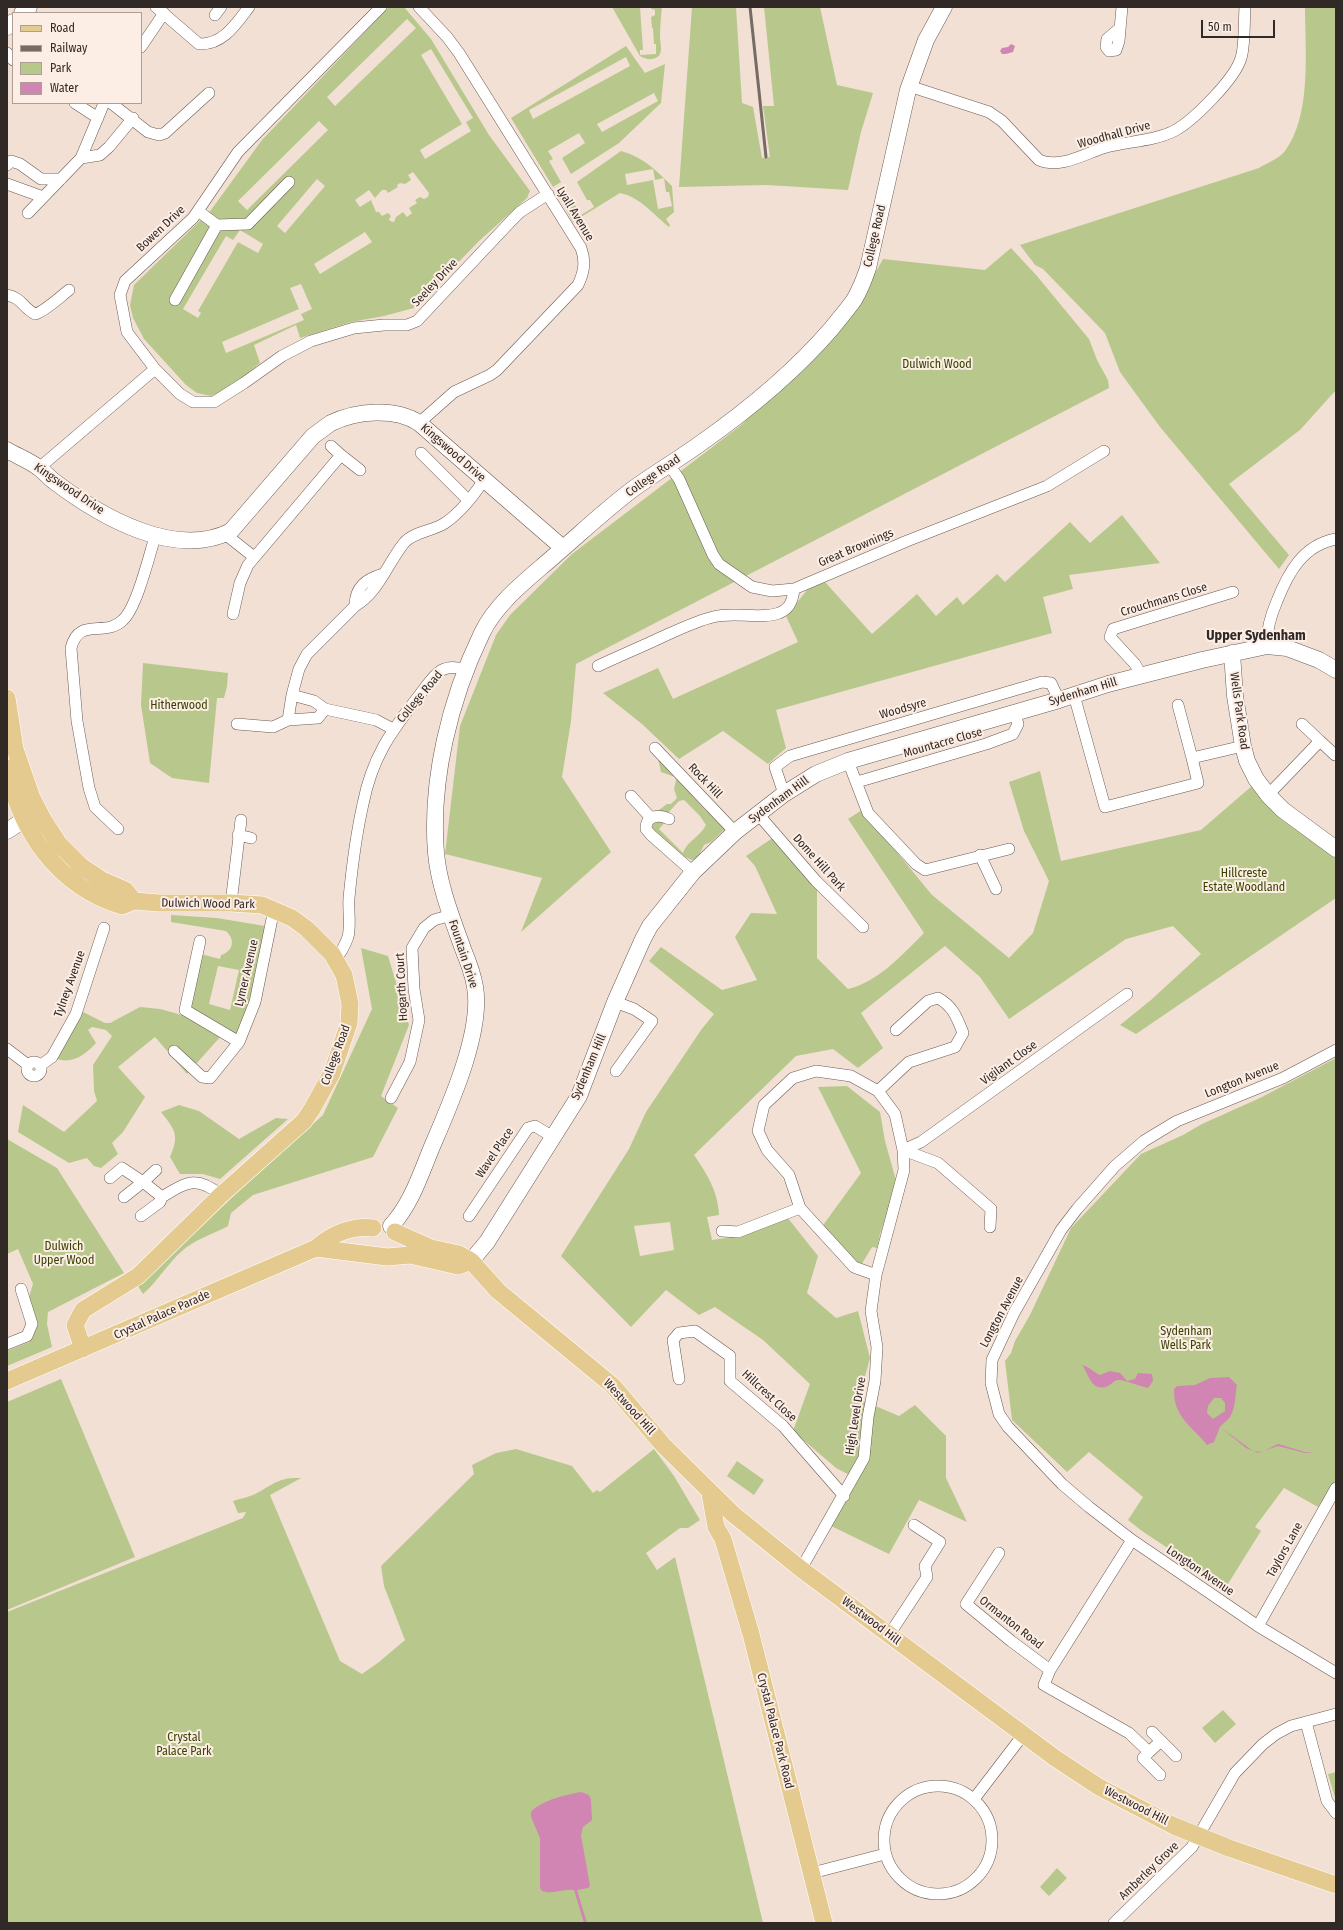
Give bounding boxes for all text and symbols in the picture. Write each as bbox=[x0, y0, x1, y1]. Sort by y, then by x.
legend bbox=[12, 12, 142, 104]
scale bar bbox=[1203, 12, 1277, 38]
text: 50 m bbox=[1208, 20, 1232, 34]
text: Road bbox=[50, 21, 75, 35]
text: Railway bbox=[50, 41, 87, 55]
text: Park bbox=[50, 61, 71, 75]
text: Water bbox=[50, 81, 78, 95]
street label: Woodhall Drive bbox=[1076, 118, 1152, 152]
street label: Lyall Avenue bbox=[553, 184, 597, 244]
street label: Bowen Drive bbox=[134, 203, 188, 255]
street label: College Road bbox=[861, 203, 889, 269]
street label: Seeley Drive bbox=[409, 256, 461, 310]
park label: Dulwich Wood bbox=[902, 358, 972, 372]
street label: Kingswood Drive bbox=[418, 421, 488, 485]
street label: College Road bbox=[623, 452, 683, 500]
street label: Kingswood Drive bbox=[31, 460, 107, 518]
street label: Great Brownings bbox=[816, 526, 896, 570]
street label: Crouchmans Close bbox=[1119, 580, 1209, 620]
district label: Upper Sydenham bbox=[1206, 628, 1306, 644]
street label: College Road bbox=[394, 668, 446, 726]
street label: Wells Park Road bbox=[1226, 671, 1252, 751]
street label: Sydenham Hill bbox=[1047, 675, 1119, 709]
street label: Woodsyre bbox=[878, 695, 928, 723]
park label: Hitherwood bbox=[150, 699, 208, 713]
street label: Mountacre Close bbox=[902, 725, 984, 761]
street label: Rock Hill bbox=[685, 761, 725, 801]
street label: Sydenham Hill bbox=[746, 773, 812, 827]
street label: Dome Hill Park bbox=[790, 831, 848, 895]
park label: Hillcreste Estate Woodland bbox=[1203, 867, 1285, 895]
street label: Dulwich Wood Park bbox=[161, 896, 255, 912]
street label: Fountain Drive bbox=[445, 918, 481, 990]
street label: Lymer Avenue bbox=[232, 938, 262, 1008]
street label: Tylney Avenue bbox=[51, 949, 89, 1019]
street label: Hogarth Court bbox=[393, 952, 411, 1022]
street label: College Road bbox=[318, 1023, 354, 1087]
street label: Sydenham Hill bbox=[569, 1032, 609, 1102]
street label: Vigilant Close bbox=[978, 1038, 1040, 1088]
street label: Longton Avenue bbox=[1203, 1059, 1281, 1101]
street label: Wavel Place bbox=[473, 1125, 517, 1181]
park label: Dulwich Upper Wood bbox=[34, 1240, 94, 1268]
street label: Longton Avenue bbox=[977, 1274, 1027, 1350]
street label: Crystal Palace Parade bbox=[112, 1287, 212, 1343]
park label: Sydenham Wells Park bbox=[1160, 1325, 1212, 1353]
street label: Hillcrest Close bbox=[739, 1367, 799, 1425]
street label: Westwood Hill bbox=[600, 1376, 658, 1438]
street label: High Level Drive bbox=[843, 1376, 869, 1456]
street label: Taylors Lane bbox=[1264, 1520, 1306, 1580]
street label: Longton Avenue bbox=[1163, 1543, 1237, 1599]
street label: Westwood Hill bbox=[839, 1594, 903, 1648]
street label: Ormanton Road bbox=[976, 1594, 1046, 1652]
street label: Crystal Palace Park Road bbox=[754, 1671, 796, 1791]
park label: Crystal Palace Park bbox=[156, 1731, 212, 1759]
street label: Westwood Hill bbox=[1101, 1784, 1171, 1828]
street label: Amberley Grove bbox=[1116, 1839, 1182, 1903]

